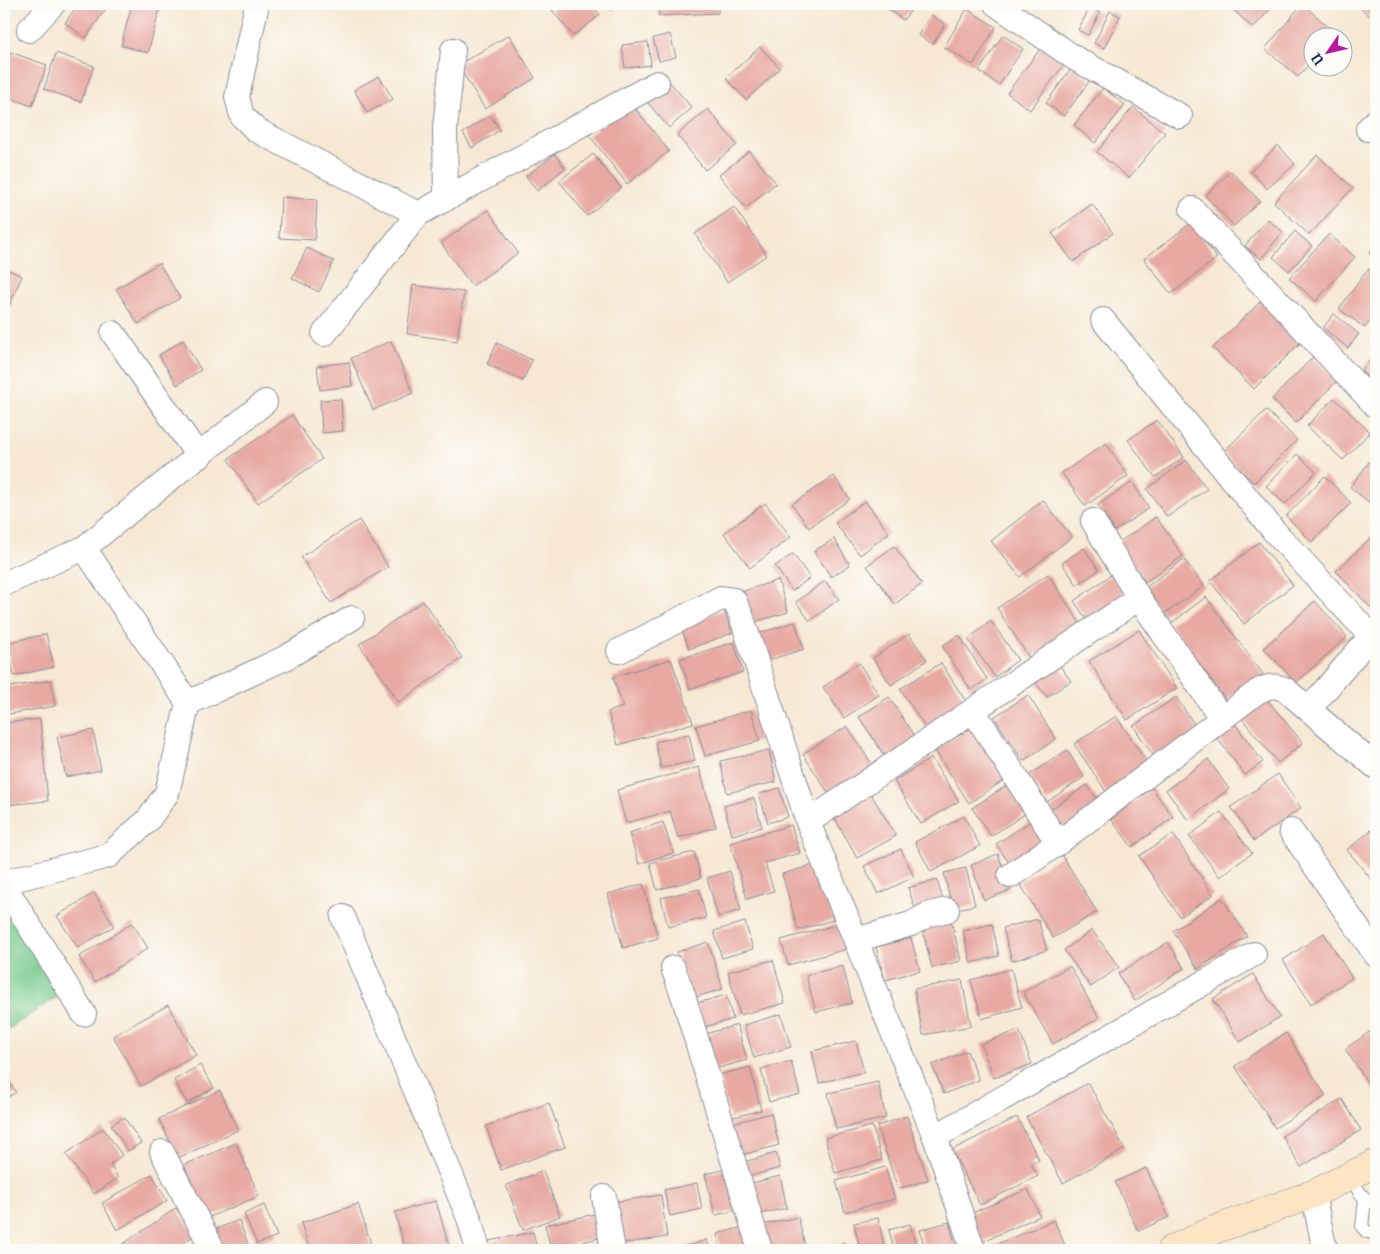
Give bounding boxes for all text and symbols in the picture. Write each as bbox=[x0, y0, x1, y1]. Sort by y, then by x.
north arrow bbox=[1302, 28, 1352, 78]
text: U bbox=[1307, 50, 1328, 69]

